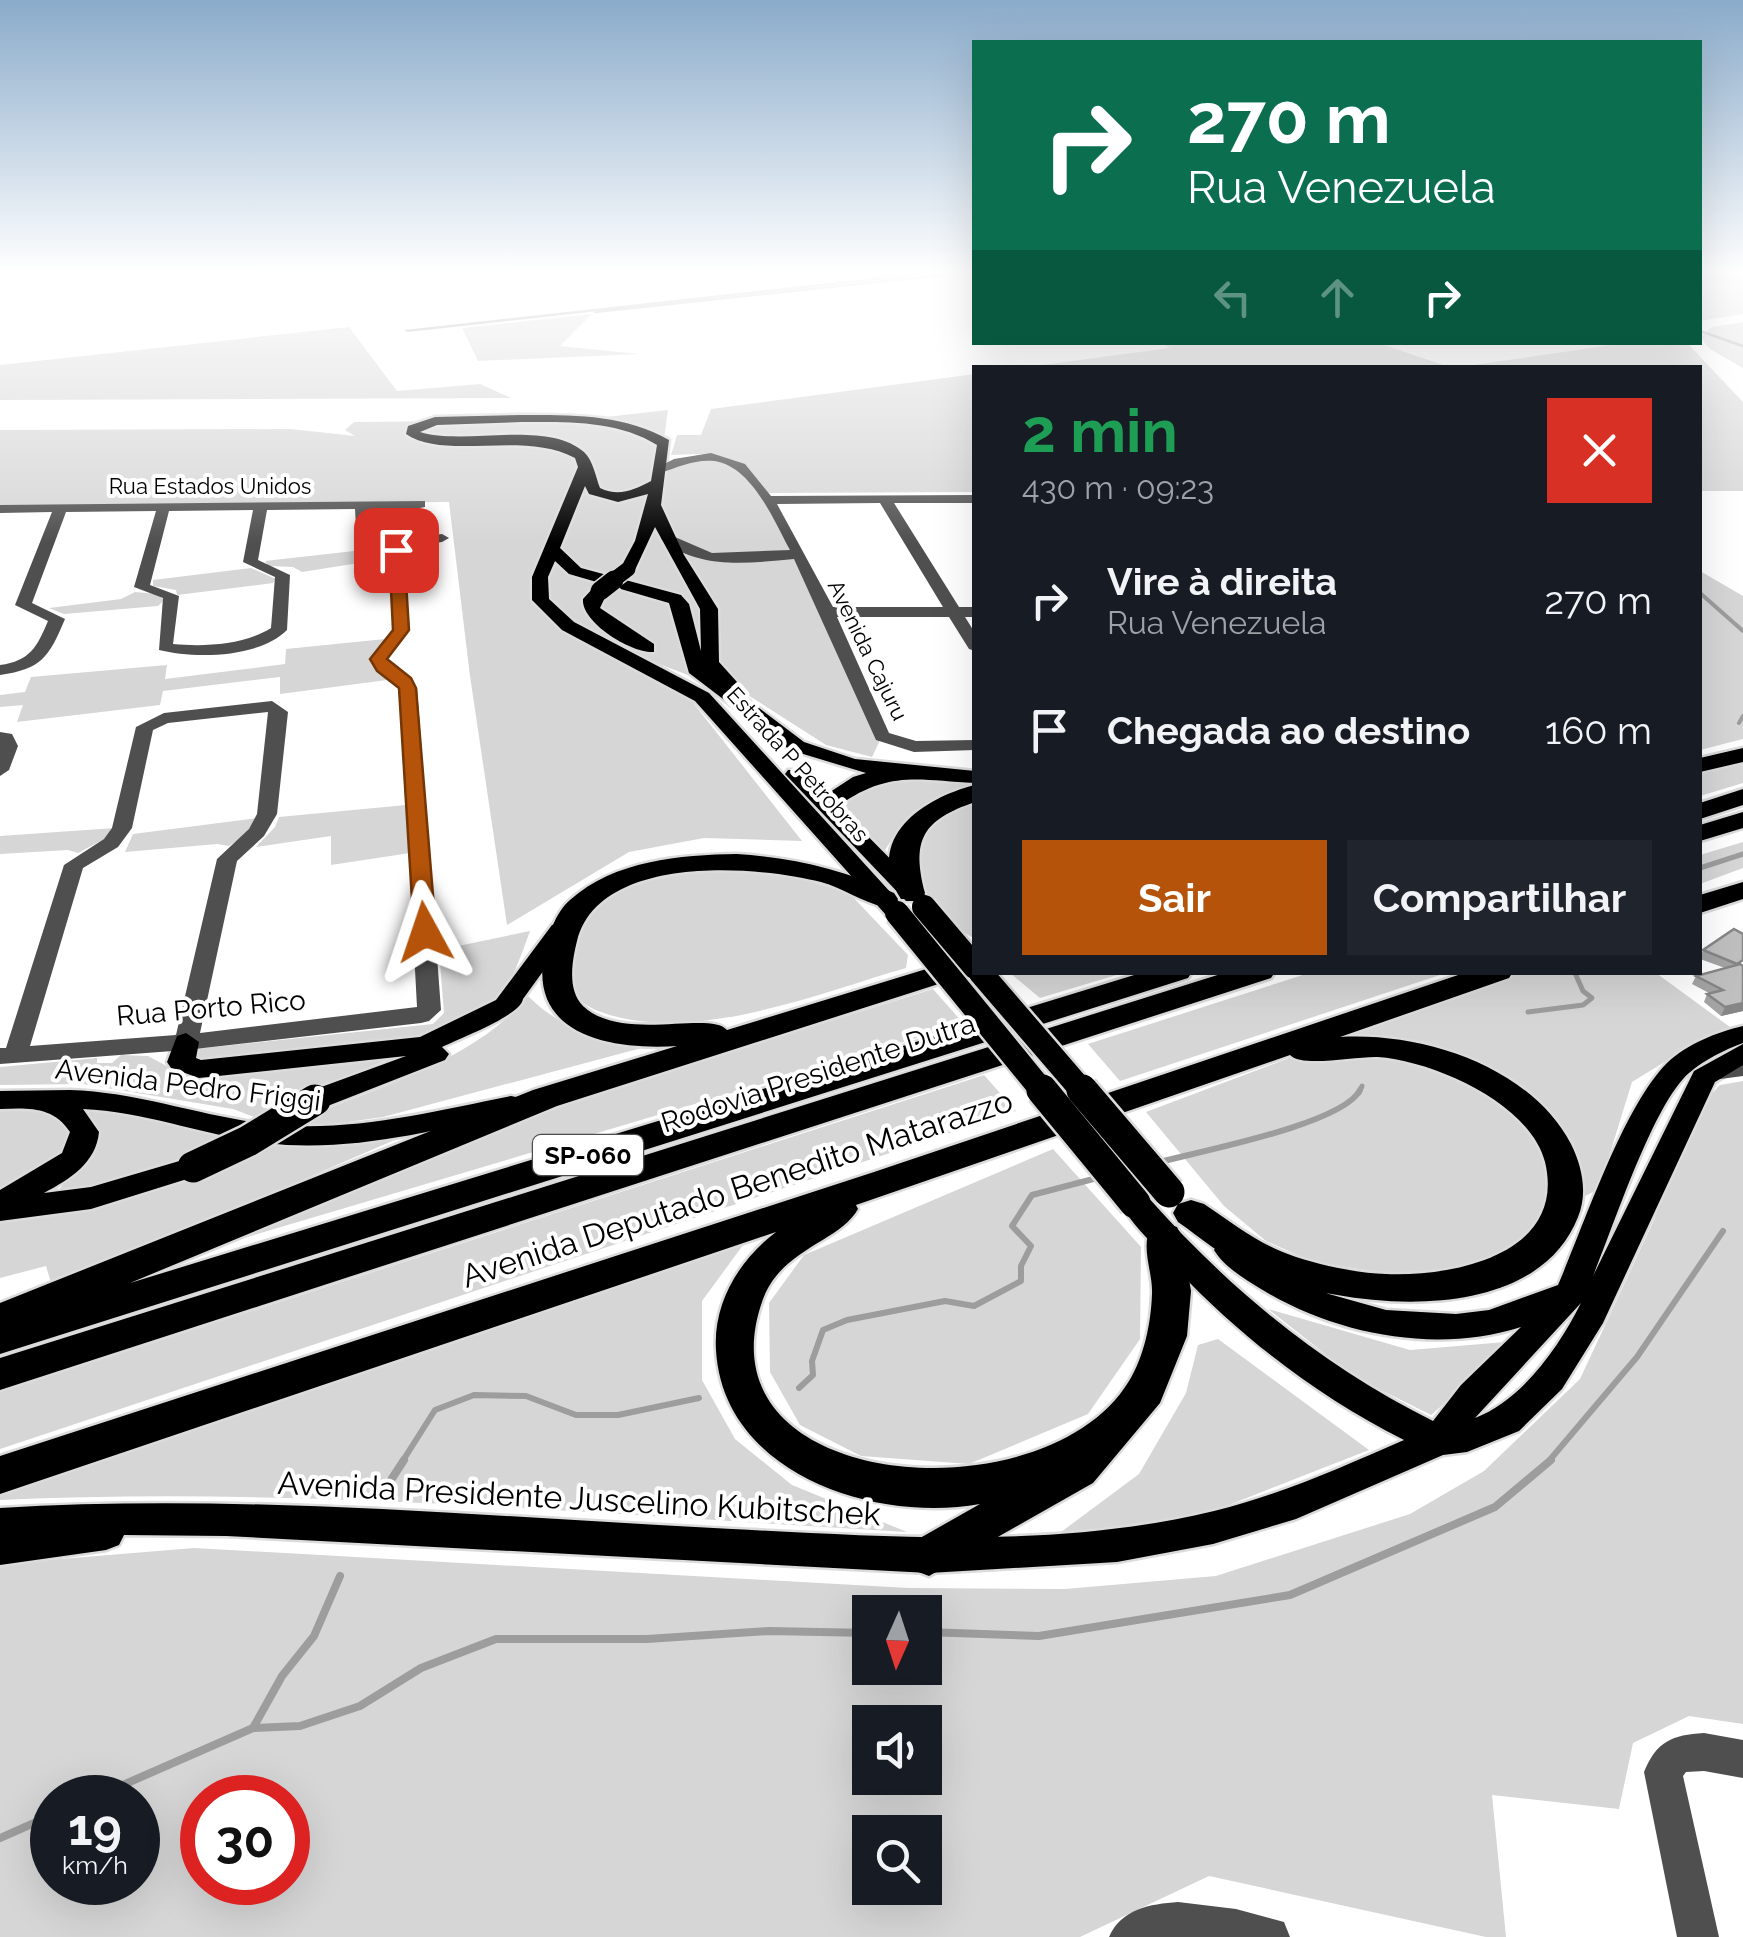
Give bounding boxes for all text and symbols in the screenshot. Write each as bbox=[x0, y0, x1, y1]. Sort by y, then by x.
text: 270 m bbox=[1187, 77, 1391, 159]
icon: right bbox=[1022, 80, 1152, 210]
text: Rua Venezuela bbox=[1187, 161, 1496, 214]
icon: left bbox=[1205, 270, 1260, 325]
icon: ahead bbox=[1310, 270, 1365, 325]
icon: right bbox=[1415, 270, 1470, 325]
text: 2 min bbox=[1022, 396, 1178, 466]
button: close bbox=[1547, 398, 1652, 503]
text: 430 m · 09:23 bbox=[1022, 469, 1214, 506]
street label: Rua Estados Unidos bbox=[109, 473, 311, 499]
pin bbox=[354, 508, 439, 593]
icon: arrive bbox=[369, 523, 424, 578]
text: Vire à direita bbox=[1107, 559, 1337, 604]
icon: right bbox=[1022, 573, 1077, 628]
street label: Avenida Cajuru bbox=[823, 575, 913, 725]
text: 270 m bbox=[1544, 578, 1652, 623]
text: Rua Venezuela bbox=[1107, 604, 1326, 641]
street label: Estrada P Petrobras bbox=[722, 681, 874, 847]
icon: arrive bbox=[1022, 703, 1077, 758]
text: Chegada ao destino bbox=[1107, 708, 1470, 753]
text: 160 m bbox=[1545, 708, 1652, 753]
button: Sair bbox=[1022, 840, 1327, 955]
button: Compartilhar bbox=[1347, 840, 1652, 955]
position arrow bbox=[373, 880, 477, 984]
street label: Rua Porto Rico bbox=[115, 983, 307, 1033]
street label: Rodovia Presidente Dutra bbox=[657, 1007, 979, 1139]
street label: Avenida Pedro Friggi bbox=[53, 1052, 323, 1118]
street label: Avenida Deputado Benedito Matarazzo bbox=[457, 1081, 1017, 1295]
road number: SP-060 bbox=[533, 1135, 643, 1175]
street label: Avenida Presidente Juscelino Kubitschek bbox=[277, 1464, 882, 1532]
north arrow bbox=[852, 1595, 942, 1685]
map controls bbox=[852, 1595, 942, 1905]
button: sound bbox=[852, 1705, 942, 1795]
speed limit sign: 30 bbox=[180, 1775, 310, 1905]
text: 19 bbox=[68, 1798, 122, 1857]
button: search bbox=[852, 1815, 942, 1905]
text: km/h bbox=[62, 1850, 128, 1880]

